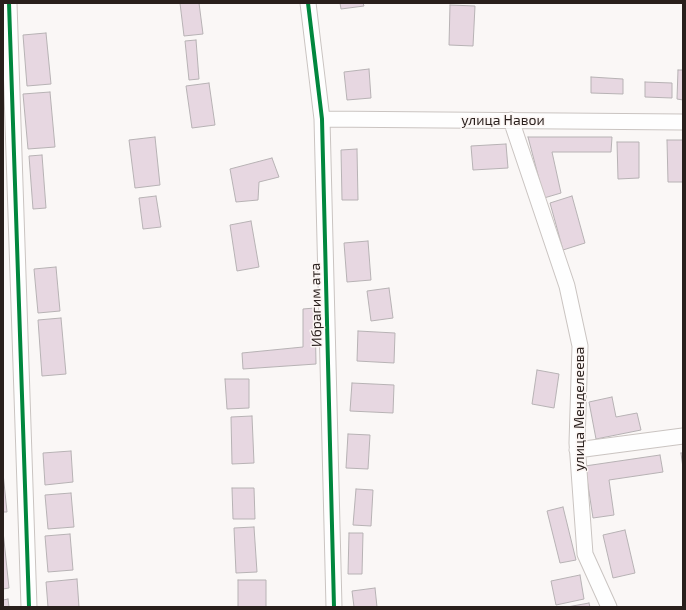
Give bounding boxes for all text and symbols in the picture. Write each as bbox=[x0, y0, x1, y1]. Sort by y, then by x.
street label: улица Навои bbox=[461, 112, 545, 128]
street label: Ибрагим ата bbox=[307, 263, 325, 347]
street label: улица Менделеева bbox=[571, 347, 587, 471]

